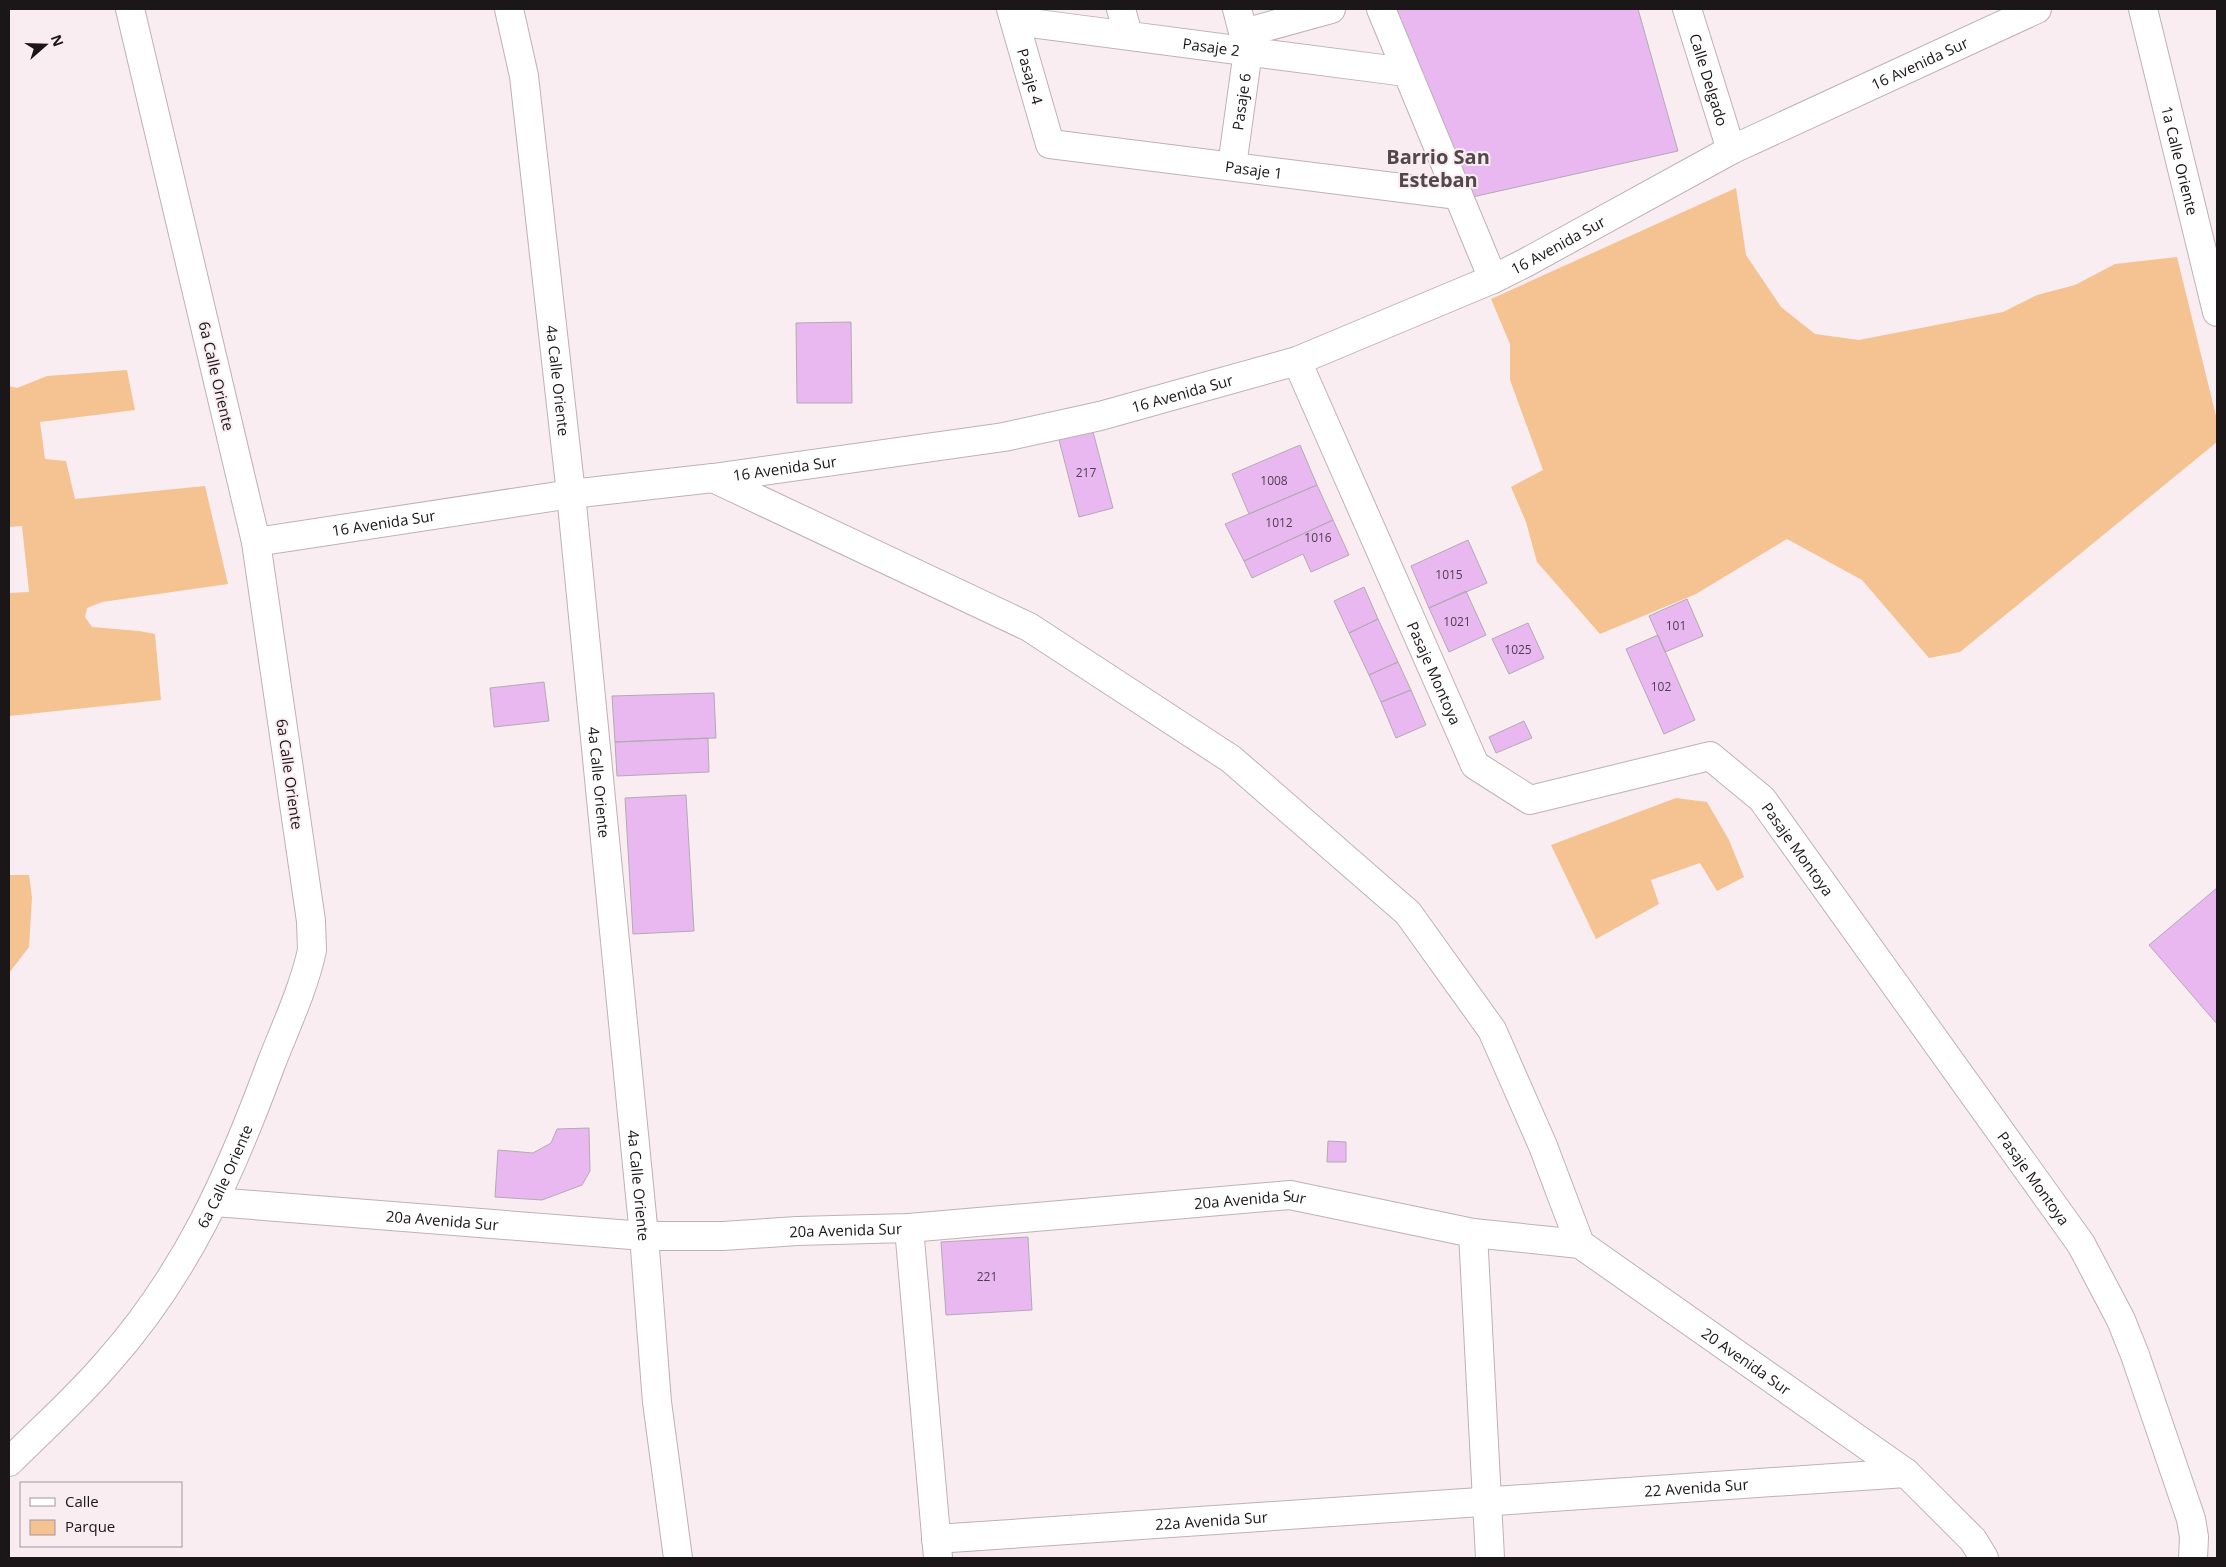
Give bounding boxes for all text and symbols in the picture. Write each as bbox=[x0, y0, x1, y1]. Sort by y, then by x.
north arrow bbox=[20, 20, 70, 70]
street label: Calle Delgado bbox=[1685, 31, 1733, 128]
text: N bbox=[47, 32, 69, 49]
street label: 16 Avenida Sur bbox=[1868, 32, 1971, 94]
street label: Pasaje 2 bbox=[1181, 33, 1241, 60]
street label: Pasaje 4 bbox=[1013, 46, 1048, 107]
street label: Pasaje 6 bbox=[1227, 72, 1255, 132]
street label: 1a Calle Oriente bbox=[2157, 104, 2203, 217]
district label: Barrio San Esteban bbox=[1386, 143, 1490, 193]
street label: Pasaje 1 bbox=[1224, 156, 1284, 183]
street label: 16 Avenida Sur bbox=[1507, 211, 1609, 279]
street label: 6a Calle Oriente bbox=[195, 319, 239, 433]
street label: 4a Calle Oriente bbox=[542, 324, 574, 437]
street label: 16 Avenida Sur bbox=[1129, 369, 1235, 417]
street label: 16 Avenida Sur bbox=[732, 451, 838, 485]
house number: 217 bbox=[1076, 464, 1096, 481]
house number: 1008 bbox=[1260, 472, 1288, 489]
street label: 16 Avenida Sur bbox=[330, 505, 437, 540]
house number: 1012 bbox=[1265, 514, 1293, 531]
house number: 1016 bbox=[1304, 529, 1332, 546]
house number: 1015 bbox=[1435, 566, 1463, 583]
house number: 1021 bbox=[1443, 613, 1471, 630]
house number: 101 bbox=[1666, 617, 1686, 634]
street label: Pasaje Montoya bbox=[1403, 618, 1466, 728]
house number: 1025 bbox=[1504, 641, 1532, 658]
house number: 102 bbox=[1651, 678, 1671, 695]
street label: 6a Calle Oriente bbox=[272, 717, 308, 831]
street label: 4a Calle Oriente bbox=[584, 726, 615, 839]
street label: Pasaje Montoya bbox=[1757, 798, 1838, 900]
street label: 6a Calle Oriente bbox=[192, 1122, 257, 1231]
street label: Pasaje Montoya bbox=[1993, 1127, 2074, 1229]
street label: 4a Calle Oriente bbox=[624, 1129, 654, 1242]
street label: 20a Avenida Sur bbox=[1193, 1185, 1308, 1213]
street label: 20a Avenida Sur bbox=[385, 1206, 499, 1234]
street label: 20a Avenida Sur bbox=[788, 1218, 902, 1242]
house number: 221 bbox=[977, 1268, 997, 1285]
street label: 20 Avenida Sur bbox=[1698, 1323, 1795, 1399]
street label: 22 Avenida Sur bbox=[1643, 1474, 1749, 1501]
legend bbox=[20, 1482, 182, 1547]
text: Calle bbox=[65, 1491, 99, 1511]
street label: 22a Avenida Sur bbox=[1154, 1506, 1268, 1534]
text: Parque bbox=[65, 1516, 115, 1536]

